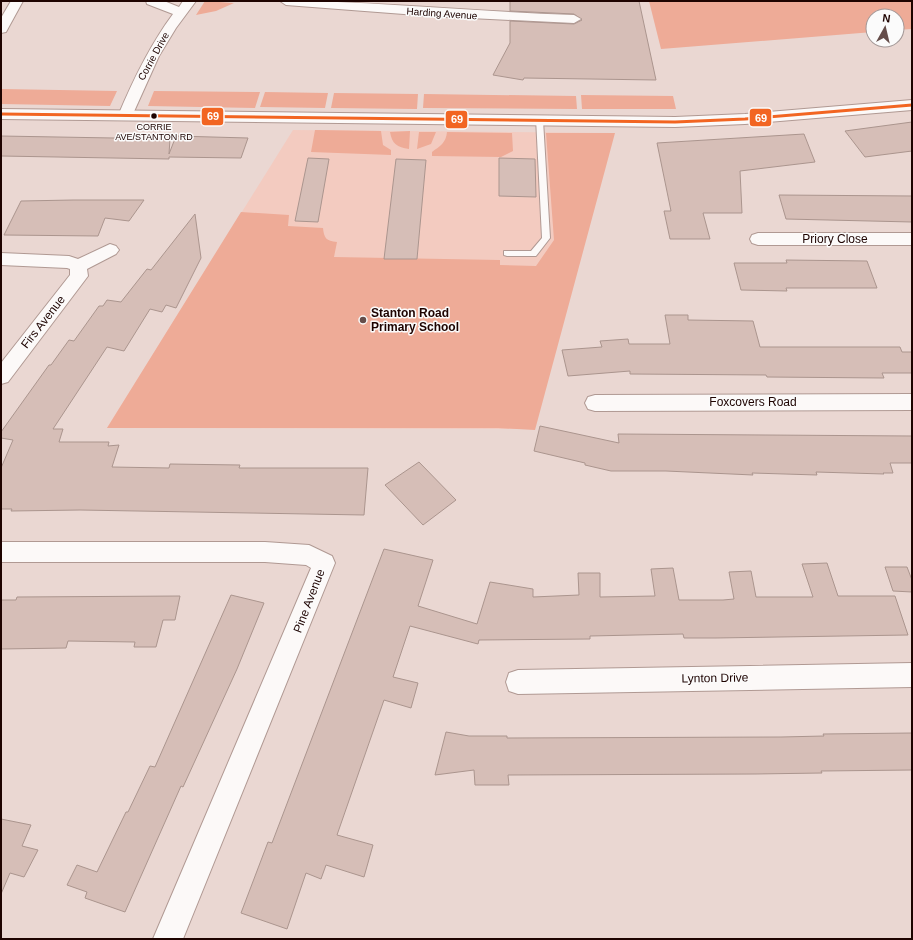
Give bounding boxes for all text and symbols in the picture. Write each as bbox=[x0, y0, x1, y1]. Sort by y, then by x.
street label: Harding Avenue bbox=[406, 6, 478, 21]
north arrow bbox=[865, 8, 905, 48]
text: N bbox=[882, 12, 891, 25]
street label: Corrie Drive bbox=[136, 30, 171, 82]
line badge: 69 bbox=[201, 107, 224, 126]
line badge: 69 bbox=[749, 108, 772, 127]
text: 69 bbox=[207, 110, 219, 122]
line badge: 69 bbox=[445, 110, 468, 129]
marker: CORRIE AVE/STANTON RD bbox=[149, 111, 159, 121]
text: 69 bbox=[755, 112, 767, 124]
text: 69 bbox=[451, 113, 463, 125]
place label: CORRIE AVE/STANTON RD bbox=[115, 122, 193, 142]
street label: Priory Close bbox=[802, 232, 868, 246]
street label: Firs Avenue bbox=[18, 293, 68, 351]
place label: Stanton Road Primary School bbox=[371, 306, 459, 334]
marker: Stanton Road Primary School bbox=[358, 315, 368, 325]
street label: Foxcovers Road bbox=[709, 395, 797, 409]
street label: Pine Avenue bbox=[290, 567, 328, 635]
street label: Lynton Drive bbox=[681, 670, 749, 686]

